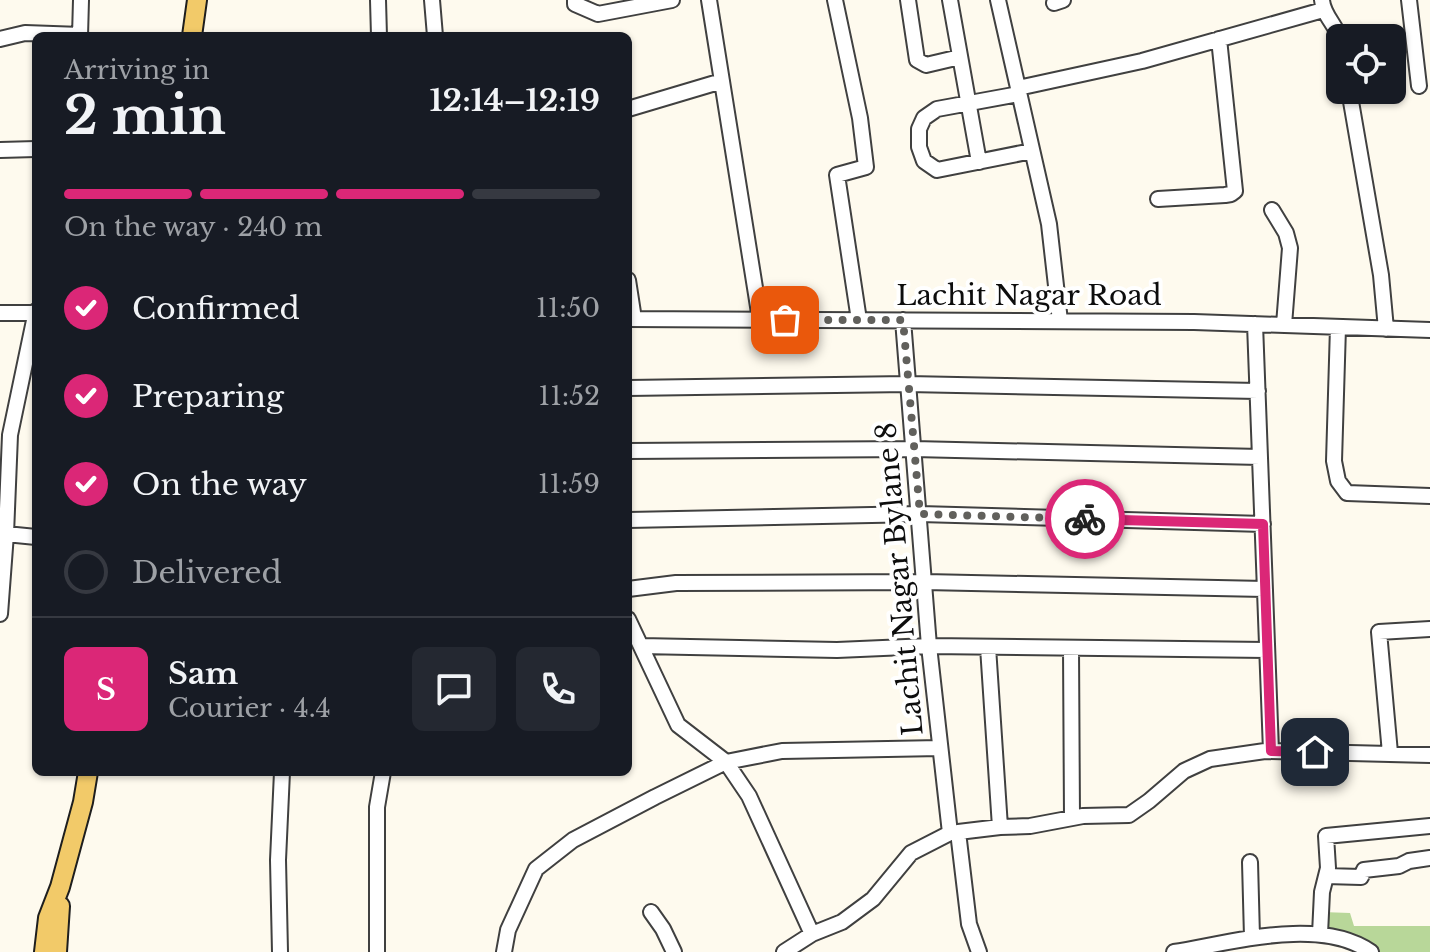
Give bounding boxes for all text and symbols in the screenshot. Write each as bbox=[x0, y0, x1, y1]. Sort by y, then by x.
map controls bbox=[1326, 24, 1406, 104]
button: locate bbox=[1326, 24, 1406, 104]
text: Arriving in bbox=[64, 54, 210, 86]
text: 12:14–12:19 bbox=[430, 82, 600, 119]
text: 2 min bbox=[64, 84, 226, 148]
text: On the way · 240 m bbox=[64, 211, 322, 243]
street label: Lachit Nagar Road bbox=[896, 278, 1162, 313]
icon: check bbox=[64, 286, 108, 330]
pin bbox=[751, 286, 819, 354]
text: Confirmed bbox=[132, 290, 300, 327]
text: 11:50 bbox=[536, 292, 600, 324]
icon: bag bbox=[763, 298, 807, 342]
icon: check bbox=[64, 374, 108, 418]
text: Preparing bbox=[132, 378, 284, 415]
text: 11:52 bbox=[539, 380, 600, 412]
street label: Lachit Nagar Bylane 8 bbox=[868, 421, 931, 737]
icon: check bbox=[64, 462, 108, 506]
text: On the way bbox=[132, 466, 307, 503]
text: 11:59 bbox=[538, 468, 600, 500]
courier bbox=[1045, 479, 1125, 559]
icon: bike bbox=[1063, 497, 1107, 541]
text: Delivered bbox=[132, 554, 282, 591]
button: chat bbox=[412, 647, 496, 731]
button: phone bbox=[516, 647, 600, 731]
text: Sam bbox=[168, 655, 238, 692]
text: S bbox=[96, 671, 116, 708]
text: Courier · 4.4 bbox=[168, 692, 331, 724]
pin bbox=[1281, 718, 1349, 786]
icon: home bbox=[1293, 730, 1337, 774]

